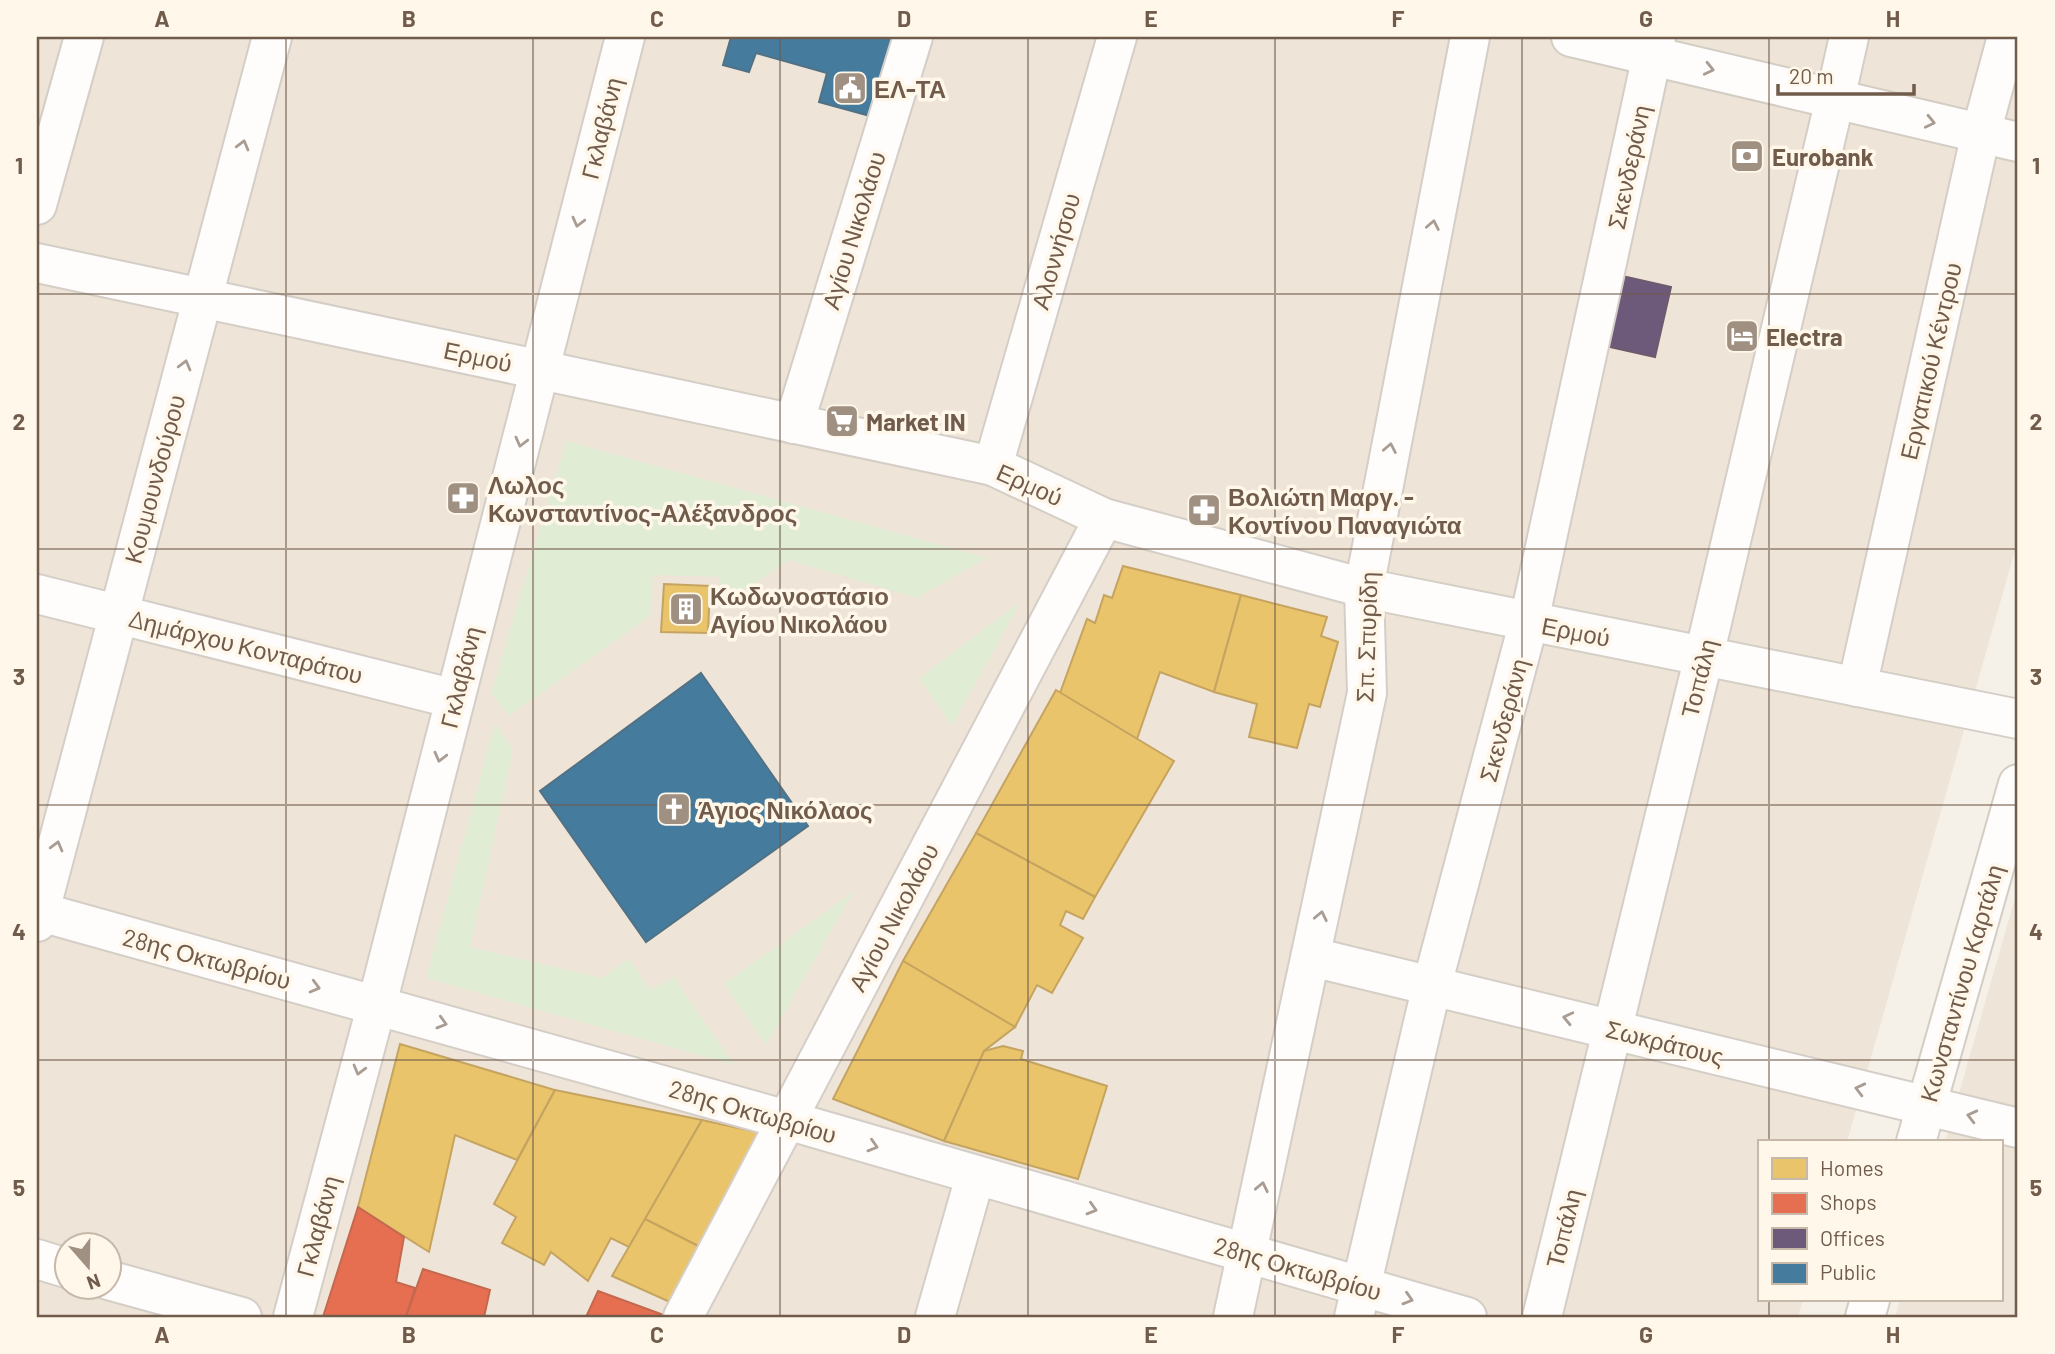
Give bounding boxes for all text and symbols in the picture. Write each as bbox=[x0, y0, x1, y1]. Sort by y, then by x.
text: A bbox=[154, 4, 170, 32]
text: B bbox=[402, 4, 416, 32]
text: C bbox=[650, 4, 664, 32]
text: D bbox=[897, 4, 911, 32]
text: E bbox=[1144, 4, 1158, 32]
text: F bbox=[1392, 4, 1405, 32]
text: G bbox=[1639, 4, 1653, 32]
text: H bbox=[1886, 4, 1900, 32]
scale bar bbox=[1778, 52, 1915, 96]
one-way arrow bbox=[1703, 61, 1715, 75]
text: 20 m bbox=[1789, 63, 1834, 88]
public building icon: ΕΛ-ΤΑ bbox=[831, 69, 869, 107]
street label: Γκλαβάνη bbox=[574, 74, 628, 182]
place label: ΕΛ-ΤΑ bbox=[874, 74, 946, 103]
street label: Σκενδεράνη bbox=[1601, 102, 1655, 232]
one-way arrow bbox=[1924, 113, 1936, 128]
bank icon: Eurobank bbox=[1728, 137, 1766, 175]
one-way arrow bbox=[235, 139, 249, 151]
place label: Eurobank bbox=[1772, 142, 1874, 171]
street label: Αγίου Νικολάου bbox=[815, 148, 891, 312]
text: 1 bbox=[15, 151, 23, 179]
text: 1 bbox=[2032, 151, 2040, 179]
street label: Αλοννήσου bbox=[1025, 190, 1085, 312]
one-way arrow bbox=[572, 215, 586, 227]
one-way arrow bbox=[1425, 219, 1440, 231]
street label: Εργατικού Κέντρου bbox=[1893, 260, 1967, 462]
hotel icon: Electra bbox=[1723, 317, 1761, 355]
place label: Electra bbox=[1766, 322, 1843, 351]
street label: Ερμού bbox=[441, 335, 515, 377]
one-way arrow bbox=[176, 359, 191, 371]
street label: Κουμουνδούρου bbox=[118, 391, 190, 567]
supermarket icon: Market IN bbox=[823, 402, 861, 440]
text: 2 bbox=[13, 407, 25, 435]
place label: Market IN bbox=[866, 407, 966, 436]
text: 2 bbox=[2030, 407, 2042, 435]
one-way arrow bbox=[515, 436, 529, 448]
one-way arrow bbox=[1382, 443, 1397, 455]
street label: Ερμού bbox=[992, 457, 1068, 511]
place label: Λωλος Κωνσταντίνος-Αλέξανδρος bbox=[488, 470, 797, 527]
pharmacy icon: Λωλος Κωνσταντίνος-Αλέξανδρος bbox=[444, 479, 482, 517]
place label: Βολιώτη Μαργ. - Κοντίνου Παναγιώτα bbox=[1228, 482, 1462, 539]
pharmacy icon: Βολιώτη Μαργ. - Κοντίνου Παναγιώτα bbox=[1185, 491, 1223, 529]
street label: Σπ. Σπυρίδη bbox=[1349, 571, 1383, 703]
place label: Κωδωνοστάσιο Αγίου Νικολάου bbox=[710, 581, 889, 638]
building icon: Κωδωνοστάσιο Αγίου Νικολάου bbox=[667, 590, 705, 628]
street label: Δημάρχου Κονταράτου bbox=[126, 603, 366, 689]
street label: Ερμού bbox=[1539, 610, 1613, 652]
street label: Γκλαβάνη bbox=[433, 623, 487, 731]
street label: Τοπάλη bbox=[1674, 636, 1722, 720]
street label: Σκενδεράνη bbox=[1473, 655, 1533, 785]
text: 3 bbox=[13, 662, 25, 690]
text: 3 bbox=[2030, 662, 2042, 690]
one-way arrow bbox=[434, 751, 448, 763]
church icon: Άγιος Νικόλαος bbox=[655, 790, 693, 828]
place label: Άγιος Νικόλαος bbox=[698, 795, 873, 824]
street label: Αγίου Νικολάου bbox=[842, 838, 944, 996]
one-way arrow bbox=[49, 840, 63, 852]
street label: Κωνσταντίνου Καρτάλη bbox=[1913, 861, 2009, 1105]
one-way arrow bbox=[1312, 910, 1327, 922]
text: 4 bbox=[12, 917, 26, 945]
text: 4 bbox=[2029, 917, 2043, 945]
street label: 28ης Οκτωβρίου bbox=[120, 922, 294, 994]
one-way arrow bbox=[309, 979, 321, 994]
one-way arrow bbox=[1562, 1012, 1574, 1026]
street label: Σωκράτους bbox=[1603, 1013, 1727, 1071]
one-way arrow bbox=[436, 1015, 448, 1029]
one-way arrow bbox=[353, 1064, 367, 1076]
street label: 28ης Οκτωβρίου bbox=[666, 1073, 840, 1149]
one-way arrow bbox=[1854, 1083, 1866, 1097]
one-way arrow bbox=[1966, 1110, 1978, 1124]
one-way arrow bbox=[867, 1138, 879, 1153]
legend bbox=[1758, 1140, 2002, 1302]
text: Homes bbox=[1820, 1155, 1884, 1180]
street label: Γκλαβάνη bbox=[290, 1172, 344, 1280]
text: 5 bbox=[13, 1173, 25, 1201]
text: 5 bbox=[2030, 1173, 2042, 1201]
one-way arrow bbox=[1254, 1181, 1269, 1193]
street label: Τοπάλη bbox=[1539, 1186, 1587, 1270]
text: Shops bbox=[1820, 1189, 1877, 1214]
one-way arrow bbox=[1085, 1201, 1097, 1216]
text: Offices bbox=[1820, 1225, 1885, 1250]
street label: 28ης Οκτωβρίου bbox=[1211, 1230, 1385, 1306]
north arrow bbox=[52, 1232, 122, 1302]
text: Public bbox=[1820, 1259, 1876, 1284]
text: N bbox=[84, 1269, 104, 1295]
one-way arrow bbox=[1401, 1291, 1413, 1306]
text: A bbox=[154, 1320, 170, 1348]
text: B bbox=[402, 1320, 416, 1348]
text: C bbox=[650, 1320, 664, 1348]
text: D bbox=[897, 1320, 911, 1348]
text: E bbox=[1144, 1320, 1158, 1348]
text: F bbox=[1392, 1320, 1405, 1348]
text: G bbox=[1639, 1320, 1653, 1348]
text: H bbox=[1886, 1320, 1900, 1348]

